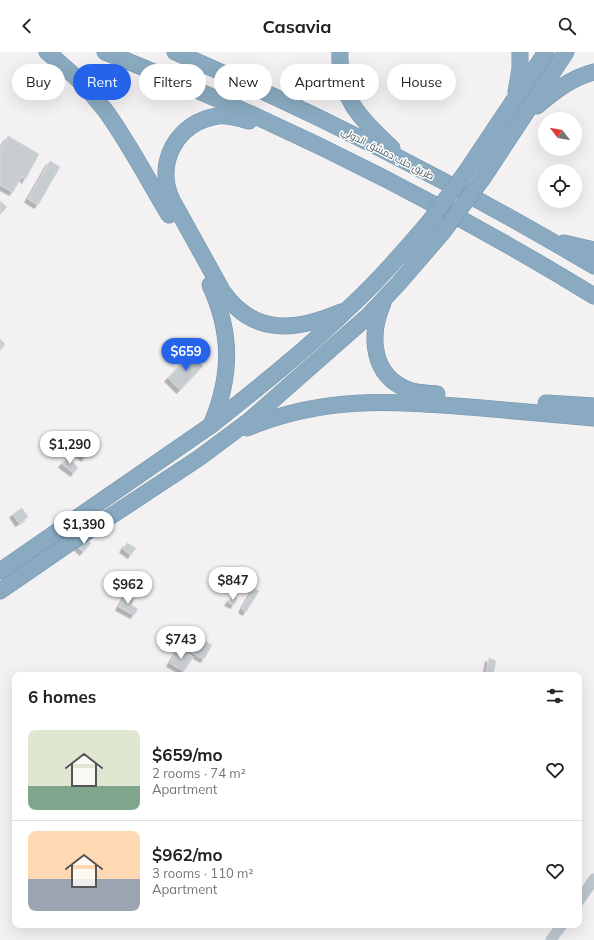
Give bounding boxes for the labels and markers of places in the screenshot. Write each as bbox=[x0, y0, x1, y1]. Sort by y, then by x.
pin: $659 bbox=[162, 338, 210, 372]
pin: $1,290 bbox=[37, 431, 103, 465]
pin: $1,390 bbox=[51, 511, 117, 545]
pin: $847 bbox=[209, 567, 257, 601]
pin: $962 bbox=[104, 571, 152, 605]
pin: $743 bbox=[157, 626, 205, 660]

